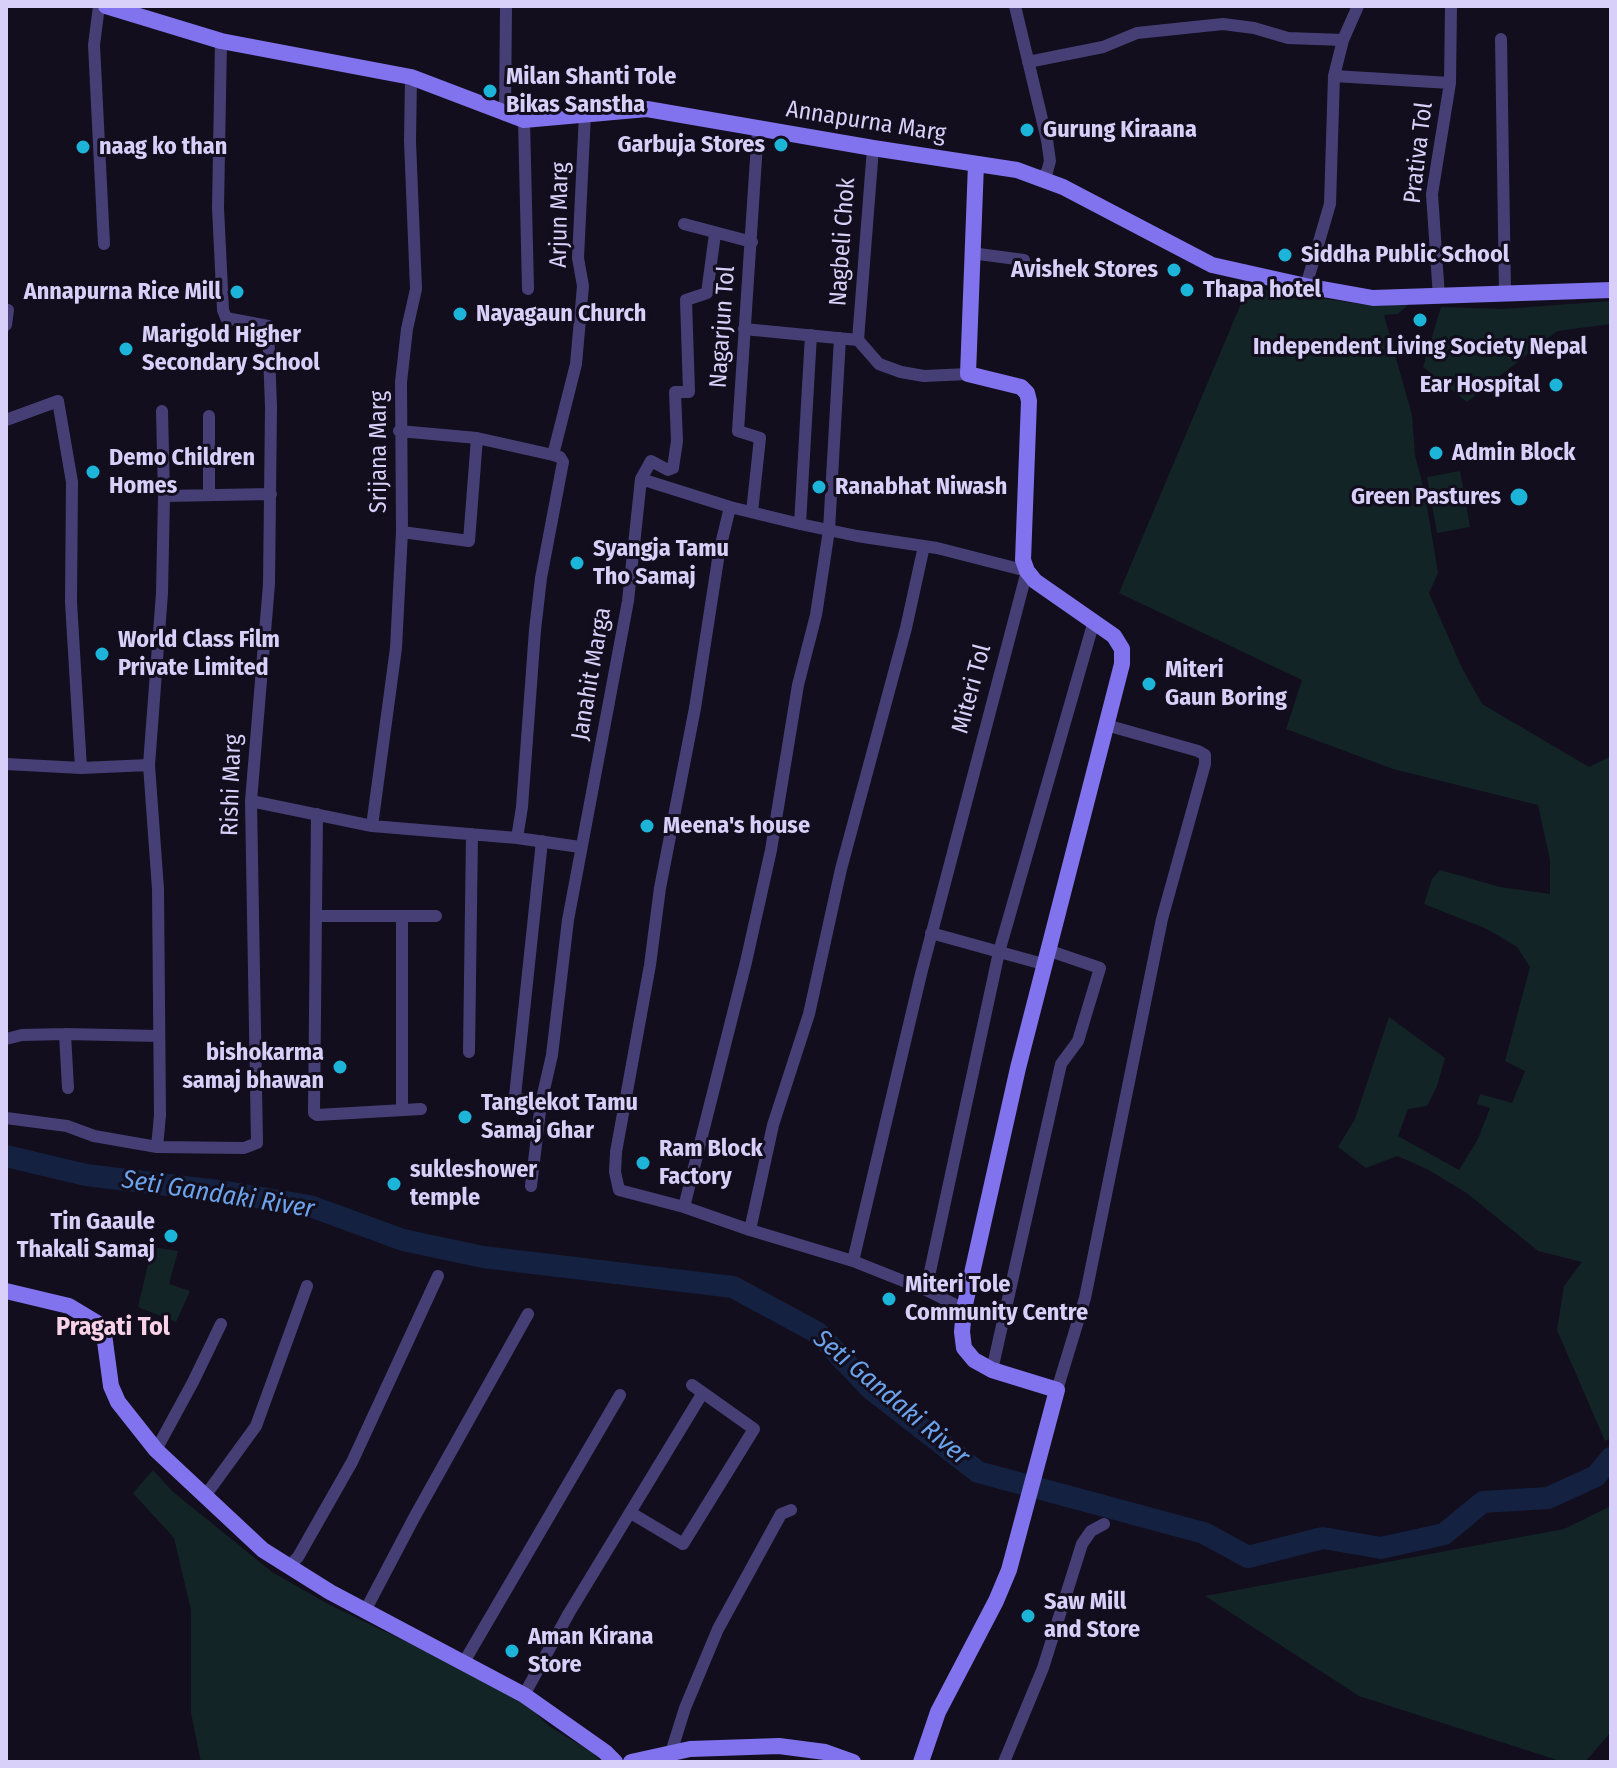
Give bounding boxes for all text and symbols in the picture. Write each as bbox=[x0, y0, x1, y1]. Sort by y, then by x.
place label: Milan Shanti Tole Bikas Sanstha bbox=[506, 63, 676, 119]
marker: Milan Shanti Tole Bikas Sanstha bbox=[481, 82, 499, 100]
street label: Annapurna Marg bbox=[784, 95, 948, 149]
street label: Prativa Tol bbox=[1399, 101, 1439, 205]
place label: Gurung Kiraana bbox=[1043, 116, 1197, 144]
marker: Gurung Kiraana bbox=[1018, 121, 1036, 139]
place label: Garbuja Stores bbox=[617, 131, 765, 159]
place label: naag ko than bbox=[99, 133, 227, 161]
marker: Garbuja Stores bbox=[772, 136, 790, 154]
marker: naag ko than bbox=[74, 138, 92, 156]
street label: Arjun Marg bbox=[545, 162, 575, 268]
street label: Nagbeli Chok bbox=[824, 177, 862, 307]
place label: Siddha Public School bbox=[1301, 241, 1509, 269]
marker: Siddha Public School bbox=[1276, 246, 1294, 264]
place label: Avishek Stores bbox=[1011, 256, 1158, 284]
marker: Avishek Stores bbox=[1165, 261, 1183, 279]
street label: Nagarjun Tol bbox=[704, 265, 742, 389]
place label: Thapa hotel bbox=[1203, 276, 1321, 304]
place label: Annapurna Rice Mill bbox=[24, 278, 221, 306]
marker: Thapa hotel bbox=[1178, 281, 1196, 299]
marker: Annapurna Rice Mill bbox=[228, 283, 246, 301]
place label: Nayagaun Church bbox=[476, 300, 646, 328]
marker: Nayagaun Church bbox=[451, 305, 469, 323]
marker: Independent Living Society Nepal bbox=[1411, 311, 1429, 329]
place label: Marigold Higher Secondary School bbox=[142, 321, 320, 377]
place label: Independent Living Society Nepal bbox=[1253, 333, 1587, 361]
marker: Marigold Higher Secondary School bbox=[117, 340, 135, 358]
place label: Ear Hospital bbox=[1420, 371, 1540, 399]
marker: Ear Hospital bbox=[1547, 376, 1565, 394]
street label: Srijana Marg bbox=[365, 391, 393, 513]
place label: Admin Block bbox=[1452, 439, 1576, 467]
place label: Demo Children Homes bbox=[109, 444, 255, 500]
marker: Admin Block bbox=[1427, 444, 1445, 462]
marker: Demo Children Homes bbox=[84, 463, 102, 481]
place label: Ranabhat Niwash bbox=[835, 473, 1007, 501]
marker: Ranabhat Niwash bbox=[810, 478, 828, 496]
place label: Green Pastures bbox=[1351, 483, 1501, 511]
marker: Green Pastures bbox=[1508, 486, 1530, 508]
place label: Syangja Tamu Tho Samaj bbox=[593, 535, 729, 591]
marker: Syangja Tamu Tho Samaj bbox=[568, 554, 586, 572]
street label: Janahit Marga bbox=[566, 605, 618, 743]
place label: World Class Film Private Limited bbox=[118, 626, 280, 682]
street label: Miteri Tol bbox=[946, 641, 998, 737]
marker: World Class Film Private Limited bbox=[93, 645, 111, 663]
place label: Miteri Gaun Boring bbox=[1165, 656, 1287, 712]
marker: Miteri Gaun Boring bbox=[1140, 675, 1158, 693]
street label: Rishi Marg bbox=[216, 734, 248, 836]
place label: Meena's house bbox=[663, 812, 810, 840]
marker: Meena's house bbox=[638, 817, 656, 835]
place label: bishokarma samaj bhawan bbox=[182, 1039, 324, 1095]
marker: bishokarma samaj bhawan bbox=[331, 1058, 349, 1076]
place label: Tanglekot Tamu Samaj Ghar bbox=[481, 1089, 638, 1145]
marker: Tanglekot Tamu Samaj Ghar bbox=[456, 1108, 474, 1126]
place label: Ram Block Factory bbox=[659, 1135, 763, 1191]
marker: Ram Block Factory bbox=[634, 1154, 652, 1172]
place label: sukleshower temple bbox=[410, 1156, 537, 1212]
water label: Seti Gandaki River bbox=[120, 1164, 316, 1226]
marker: sukleshower temple bbox=[385, 1175, 403, 1193]
place label: Tin Gaaule Thakali Samaj bbox=[17, 1208, 155, 1264]
marker: Tin Gaaule Thakali Samaj bbox=[162, 1227, 180, 1245]
place label: Miteri Tole Community Centre bbox=[905, 1271, 1088, 1327]
marker: Miteri Tole Community Centre bbox=[880, 1290, 898, 1308]
district label: Pragati Tol bbox=[56, 1312, 170, 1344]
water label: Seti Gandaki River bbox=[807, 1324, 975, 1472]
place label: Saw Mill and Store bbox=[1044, 1588, 1140, 1644]
marker: Saw Mill and Store bbox=[1019, 1607, 1037, 1625]
place label: Aman Kirana Store bbox=[528, 1623, 654, 1679]
marker: Aman Kirana Store bbox=[503, 1642, 521, 1660]

